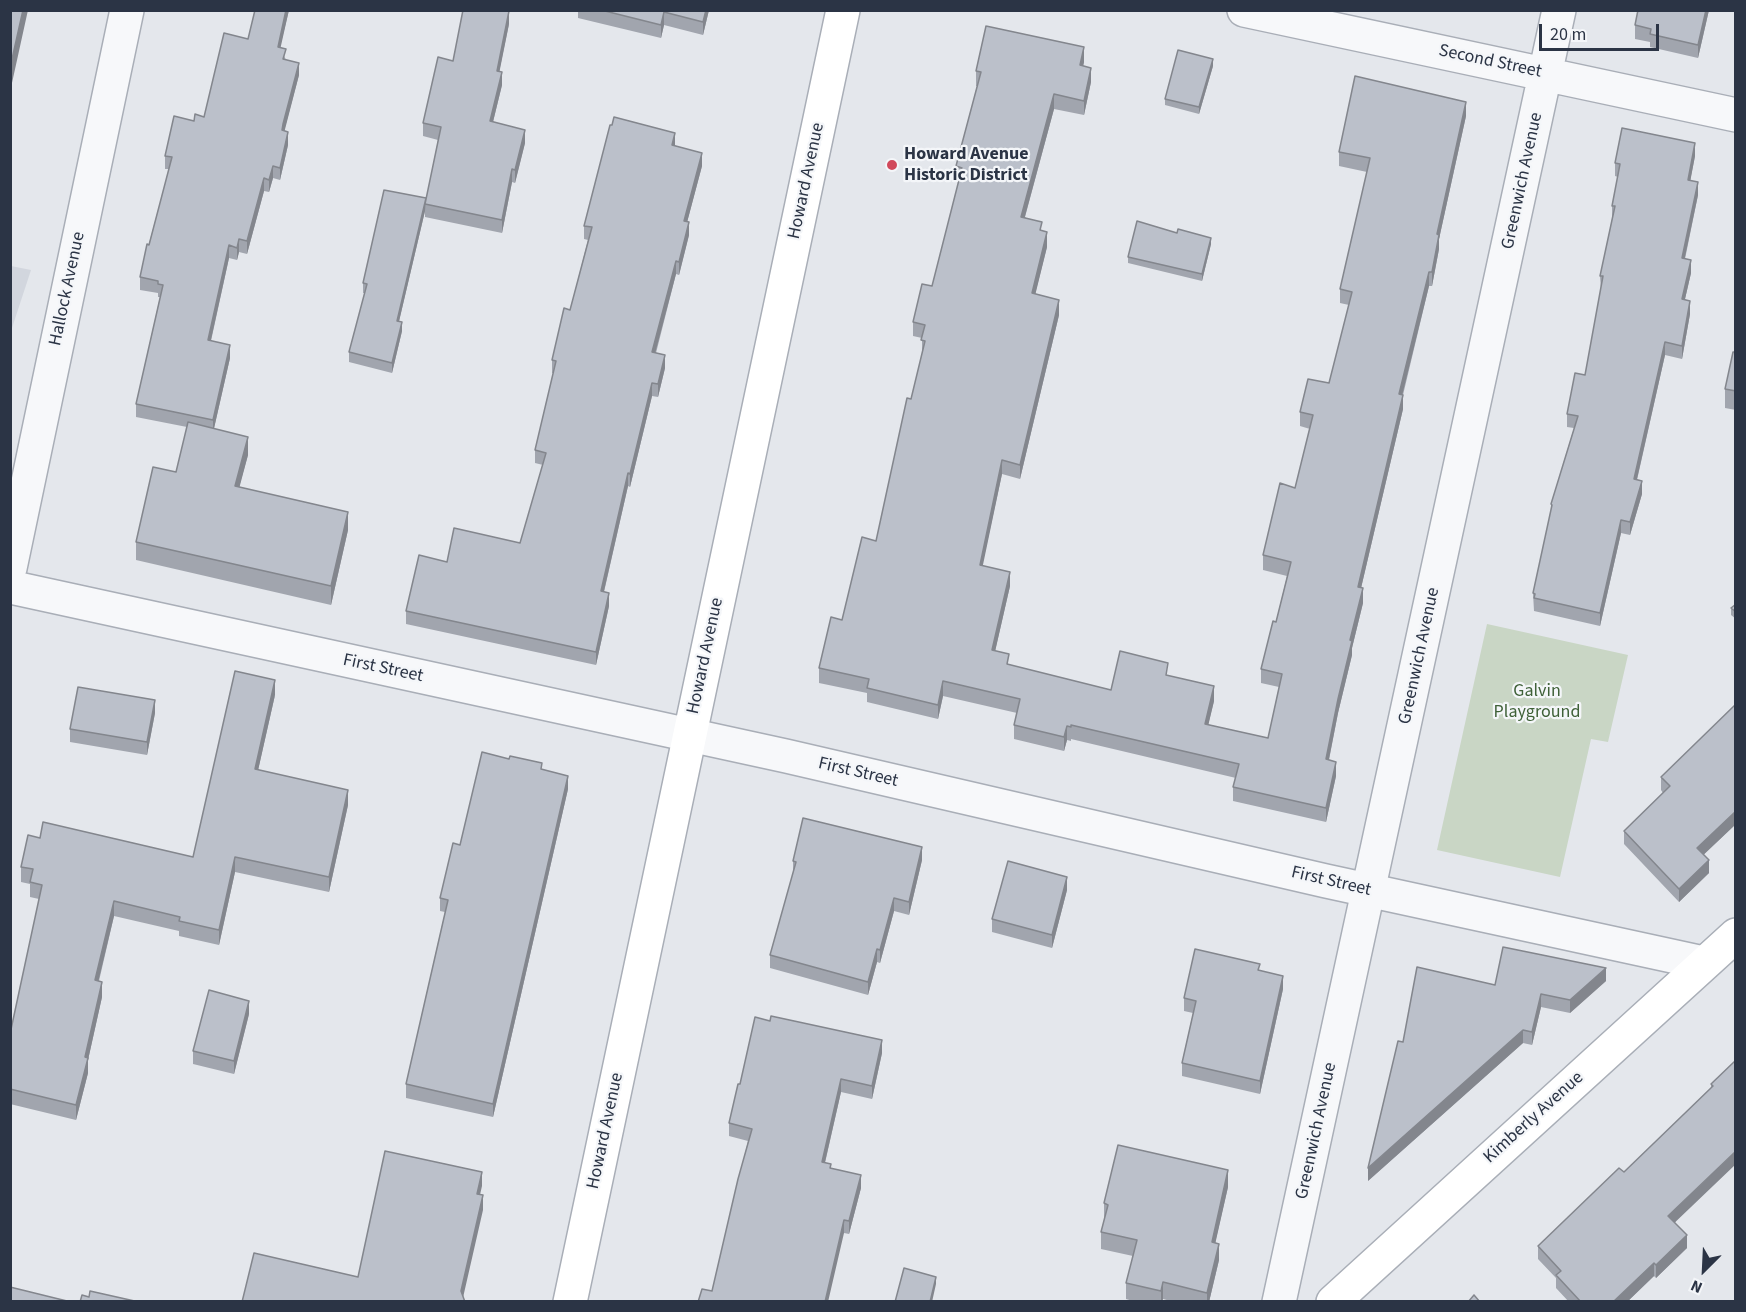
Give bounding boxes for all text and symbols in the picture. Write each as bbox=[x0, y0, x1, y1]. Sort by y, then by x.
scale bar bbox=[1542, 12, 1662, 50]
text: 20 m bbox=[1550, 22, 1586, 47]
street label: Second Street bbox=[1437, 41, 1543, 83]
street label: Greenwich Avenue bbox=[1498, 111, 1548, 251]
street label: Howard Avenue bbox=[784, 121, 830, 241]
place label: Howard Avenue Historic District bbox=[904, 144, 1029, 186]
marker: Howard Avenue Historic District bbox=[885, 158, 899, 172]
street label: Hallock Avenue bbox=[45, 230, 91, 348]
street label: Greenwich Avenue bbox=[1395, 586, 1445, 726]
street label: Howard Avenue bbox=[683, 596, 729, 716]
street label: First Street bbox=[341, 650, 425, 688]
park label: Galvin Playground bbox=[1494, 681, 1580, 724]
street label: First Street bbox=[816, 753, 900, 793]
street label: First Street bbox=[1289, 862, 1373, 902]
street label: Greenwich Avenue bbox=[1292, 1061, 1342, 1201]
street label: Kimberly Avenue bbox=[1480, 1067, 1588, 1169]
street label: Howard Avenue bbox=[583, 1071, 629, 1191]
north arrow bbox=[1674, 1240, 1734, 1300]
text: N bbox=[1687, 1274, 1706, 1299]

